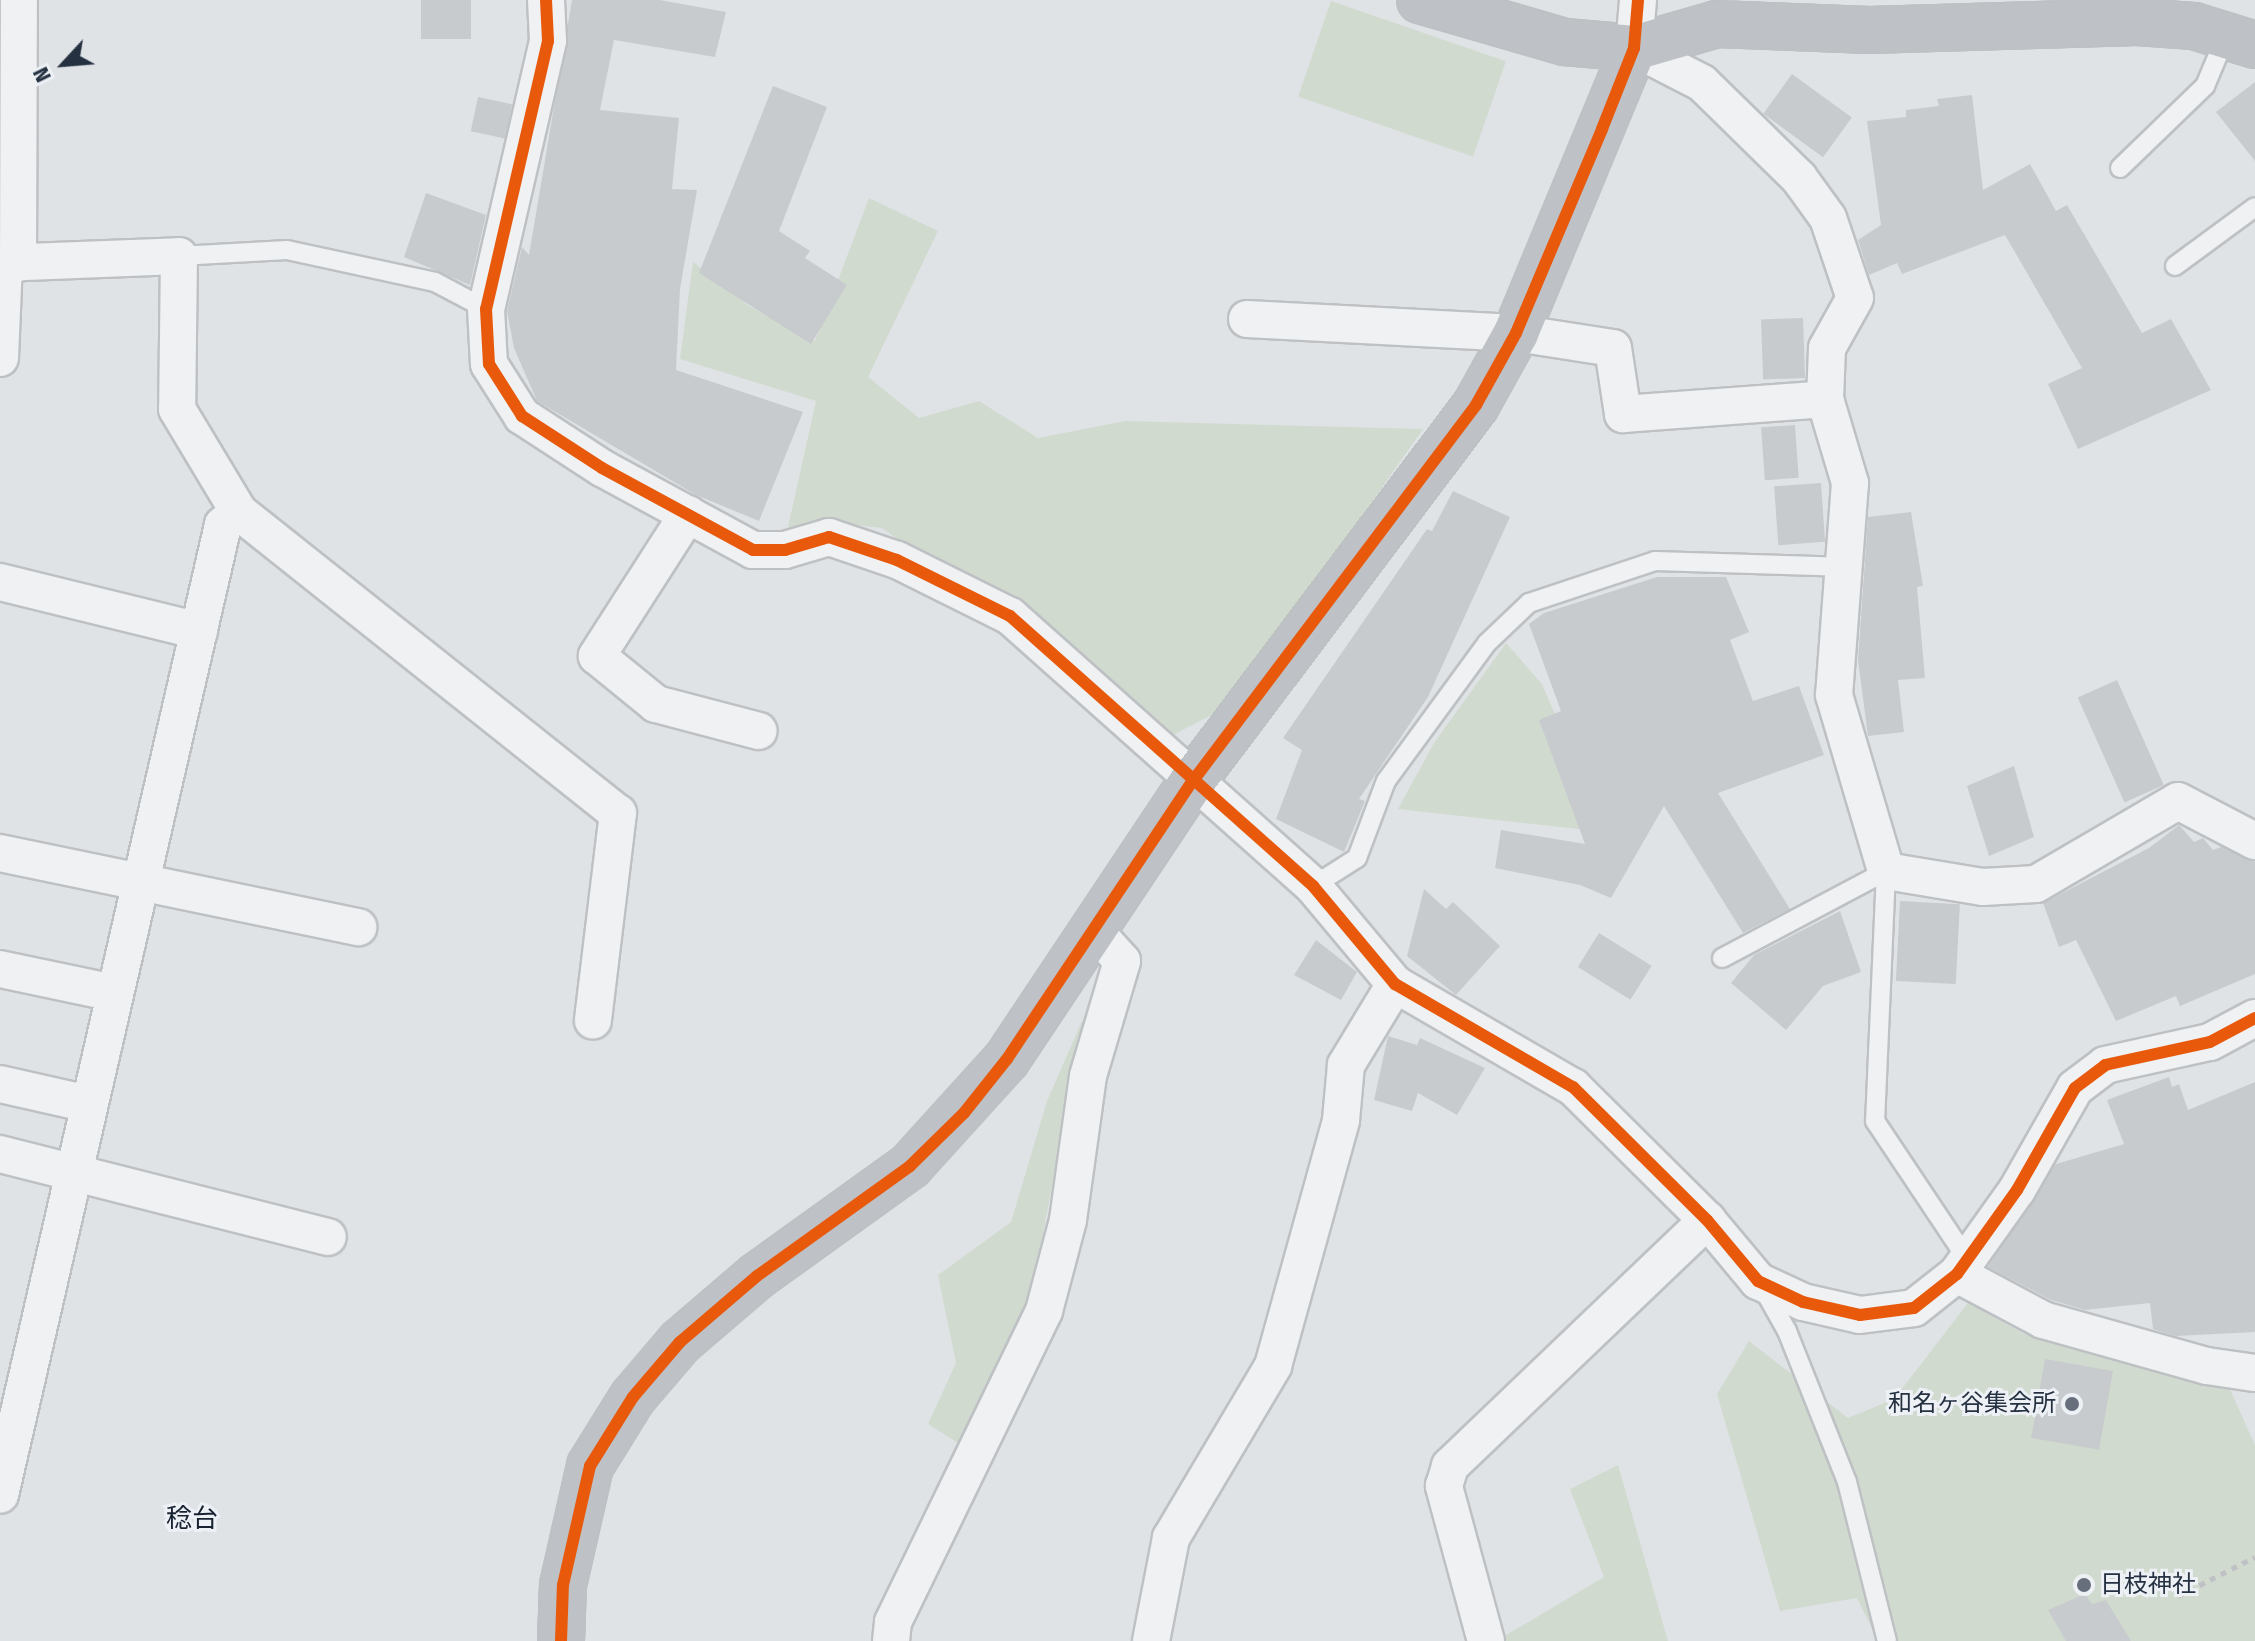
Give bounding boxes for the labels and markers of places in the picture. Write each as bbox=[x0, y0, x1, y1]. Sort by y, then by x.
place label: 和名ヶ谷集会所 bbox=[1888, 1390, 2056, 1418]
marker: 和名ヶ谷集会所 bbox=[2063, 1395, 2081, 1413]
place label: 日枝神社 bbox=[2100, 1571, 2196, 1599]
marker: 日枝神社 bbox=[2075, 1576, 2093, 1594]

